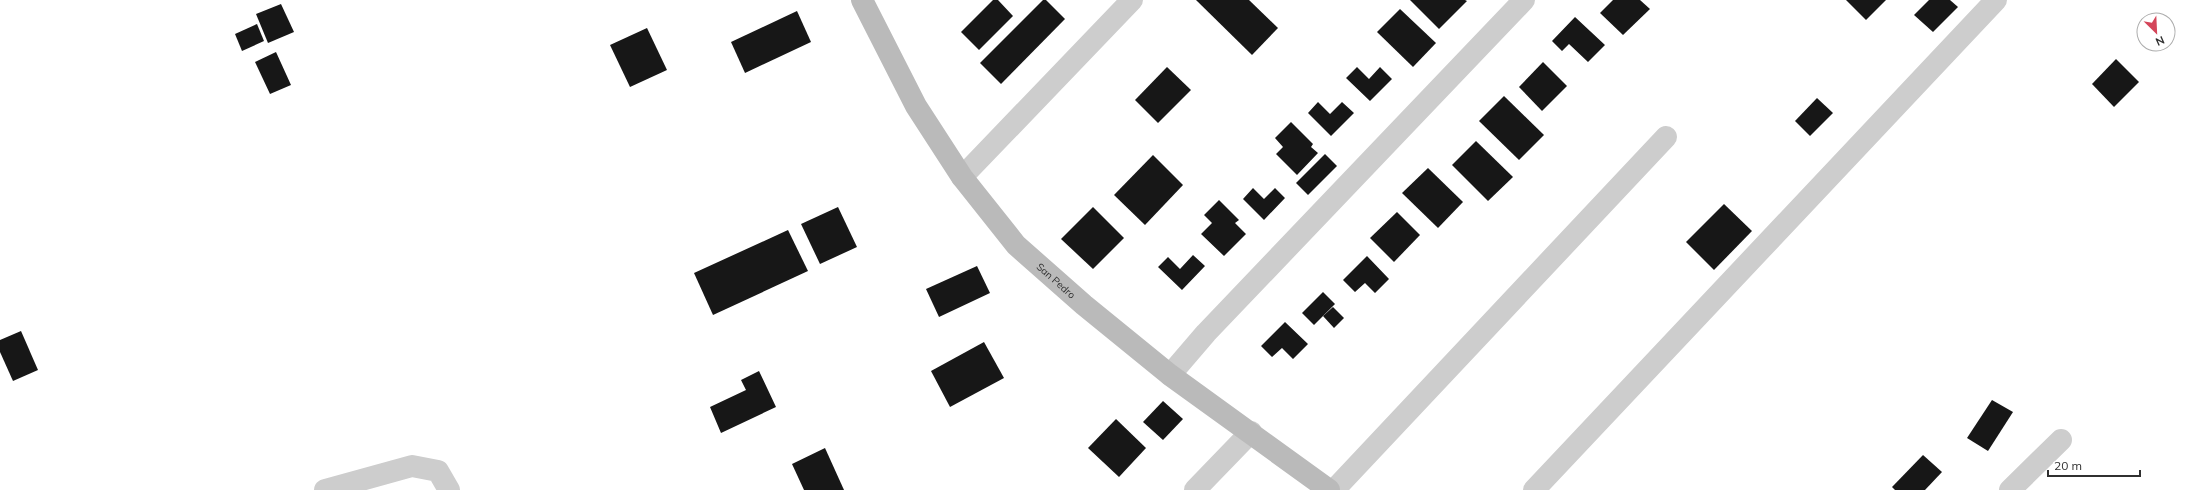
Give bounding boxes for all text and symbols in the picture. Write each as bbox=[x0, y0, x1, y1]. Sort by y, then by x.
north arrow bbox=[2136, 12, 2176, 52]
text: N bbox=[2153, 33, 2167, 49]
street label: San Pedro bbox=[1034, 260, 1079, 301]
scale bar bbox=[2048, 452, 2140, 478]
text: 20 m bbox=[2054, 458, 2082, 473]

